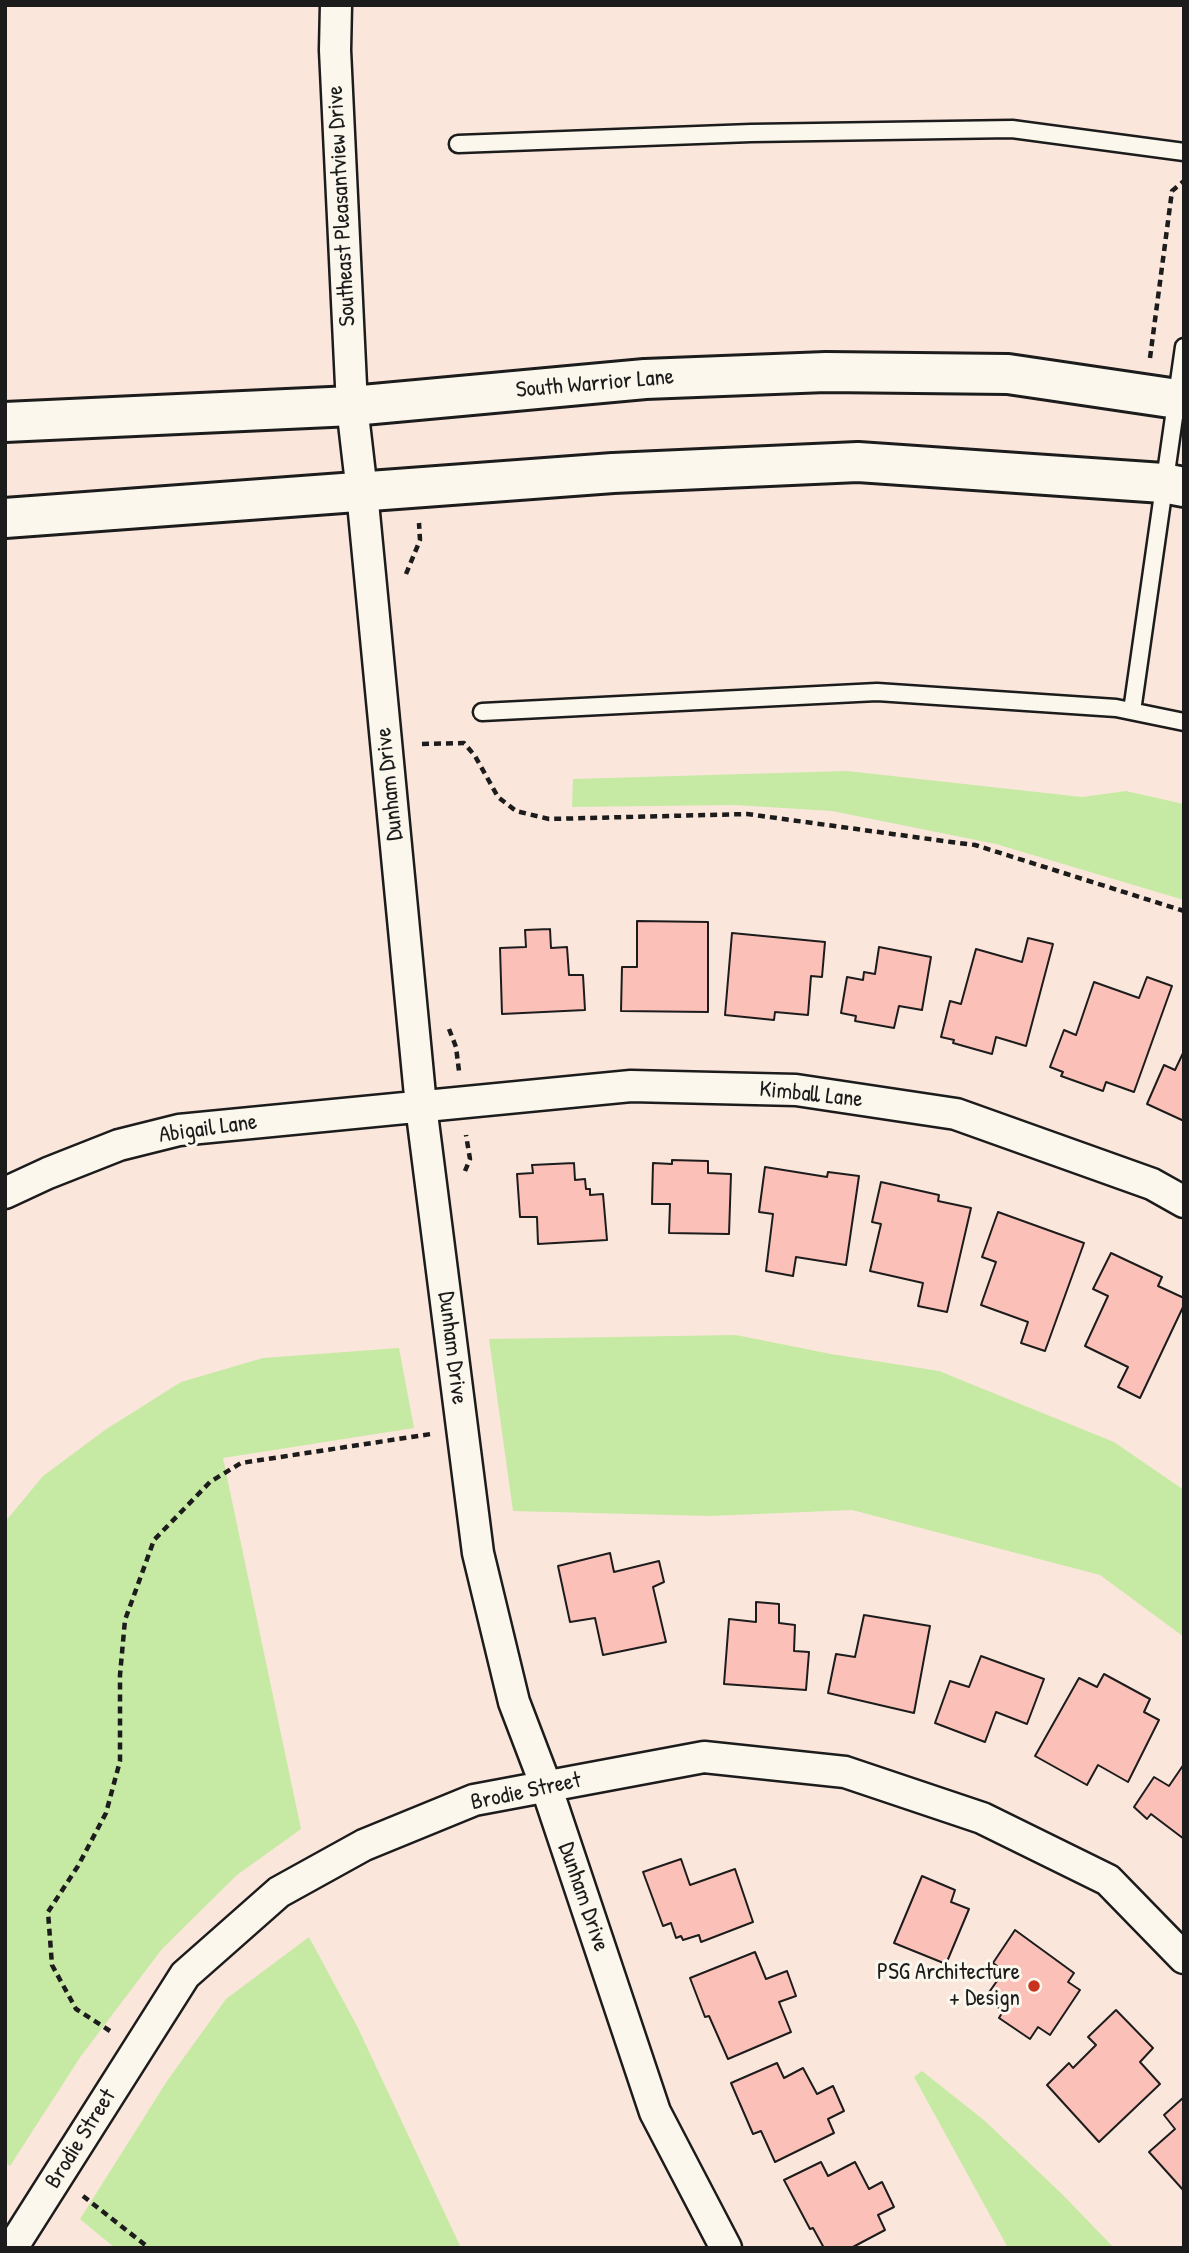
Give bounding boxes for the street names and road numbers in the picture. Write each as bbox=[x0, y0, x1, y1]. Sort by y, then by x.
street label: Southeast Pleasantview Drive bbox=[322, 85, 362, 327]
street label: South Warrior Lane bbox=[515, 363, 675, 405]
street label: Dunham Drive bbox=[370, 726, 410, 842]
street label: Kimball Lane bbox=[758, 1076, 864, 1114]
street label: Abigail Lane bbox=[157, 1108, 259, 1150]
street label: Dunham Drive bbox=[431, 1290, 473, 1406]
street label: Brodie Street bbox=[468, 1767, 584, 1817]
street label: Dunham Drive bbox=[551, 1839, 615, 1955]
street label: Brodie Street bbox=[40, 2084, 122, 2194]

